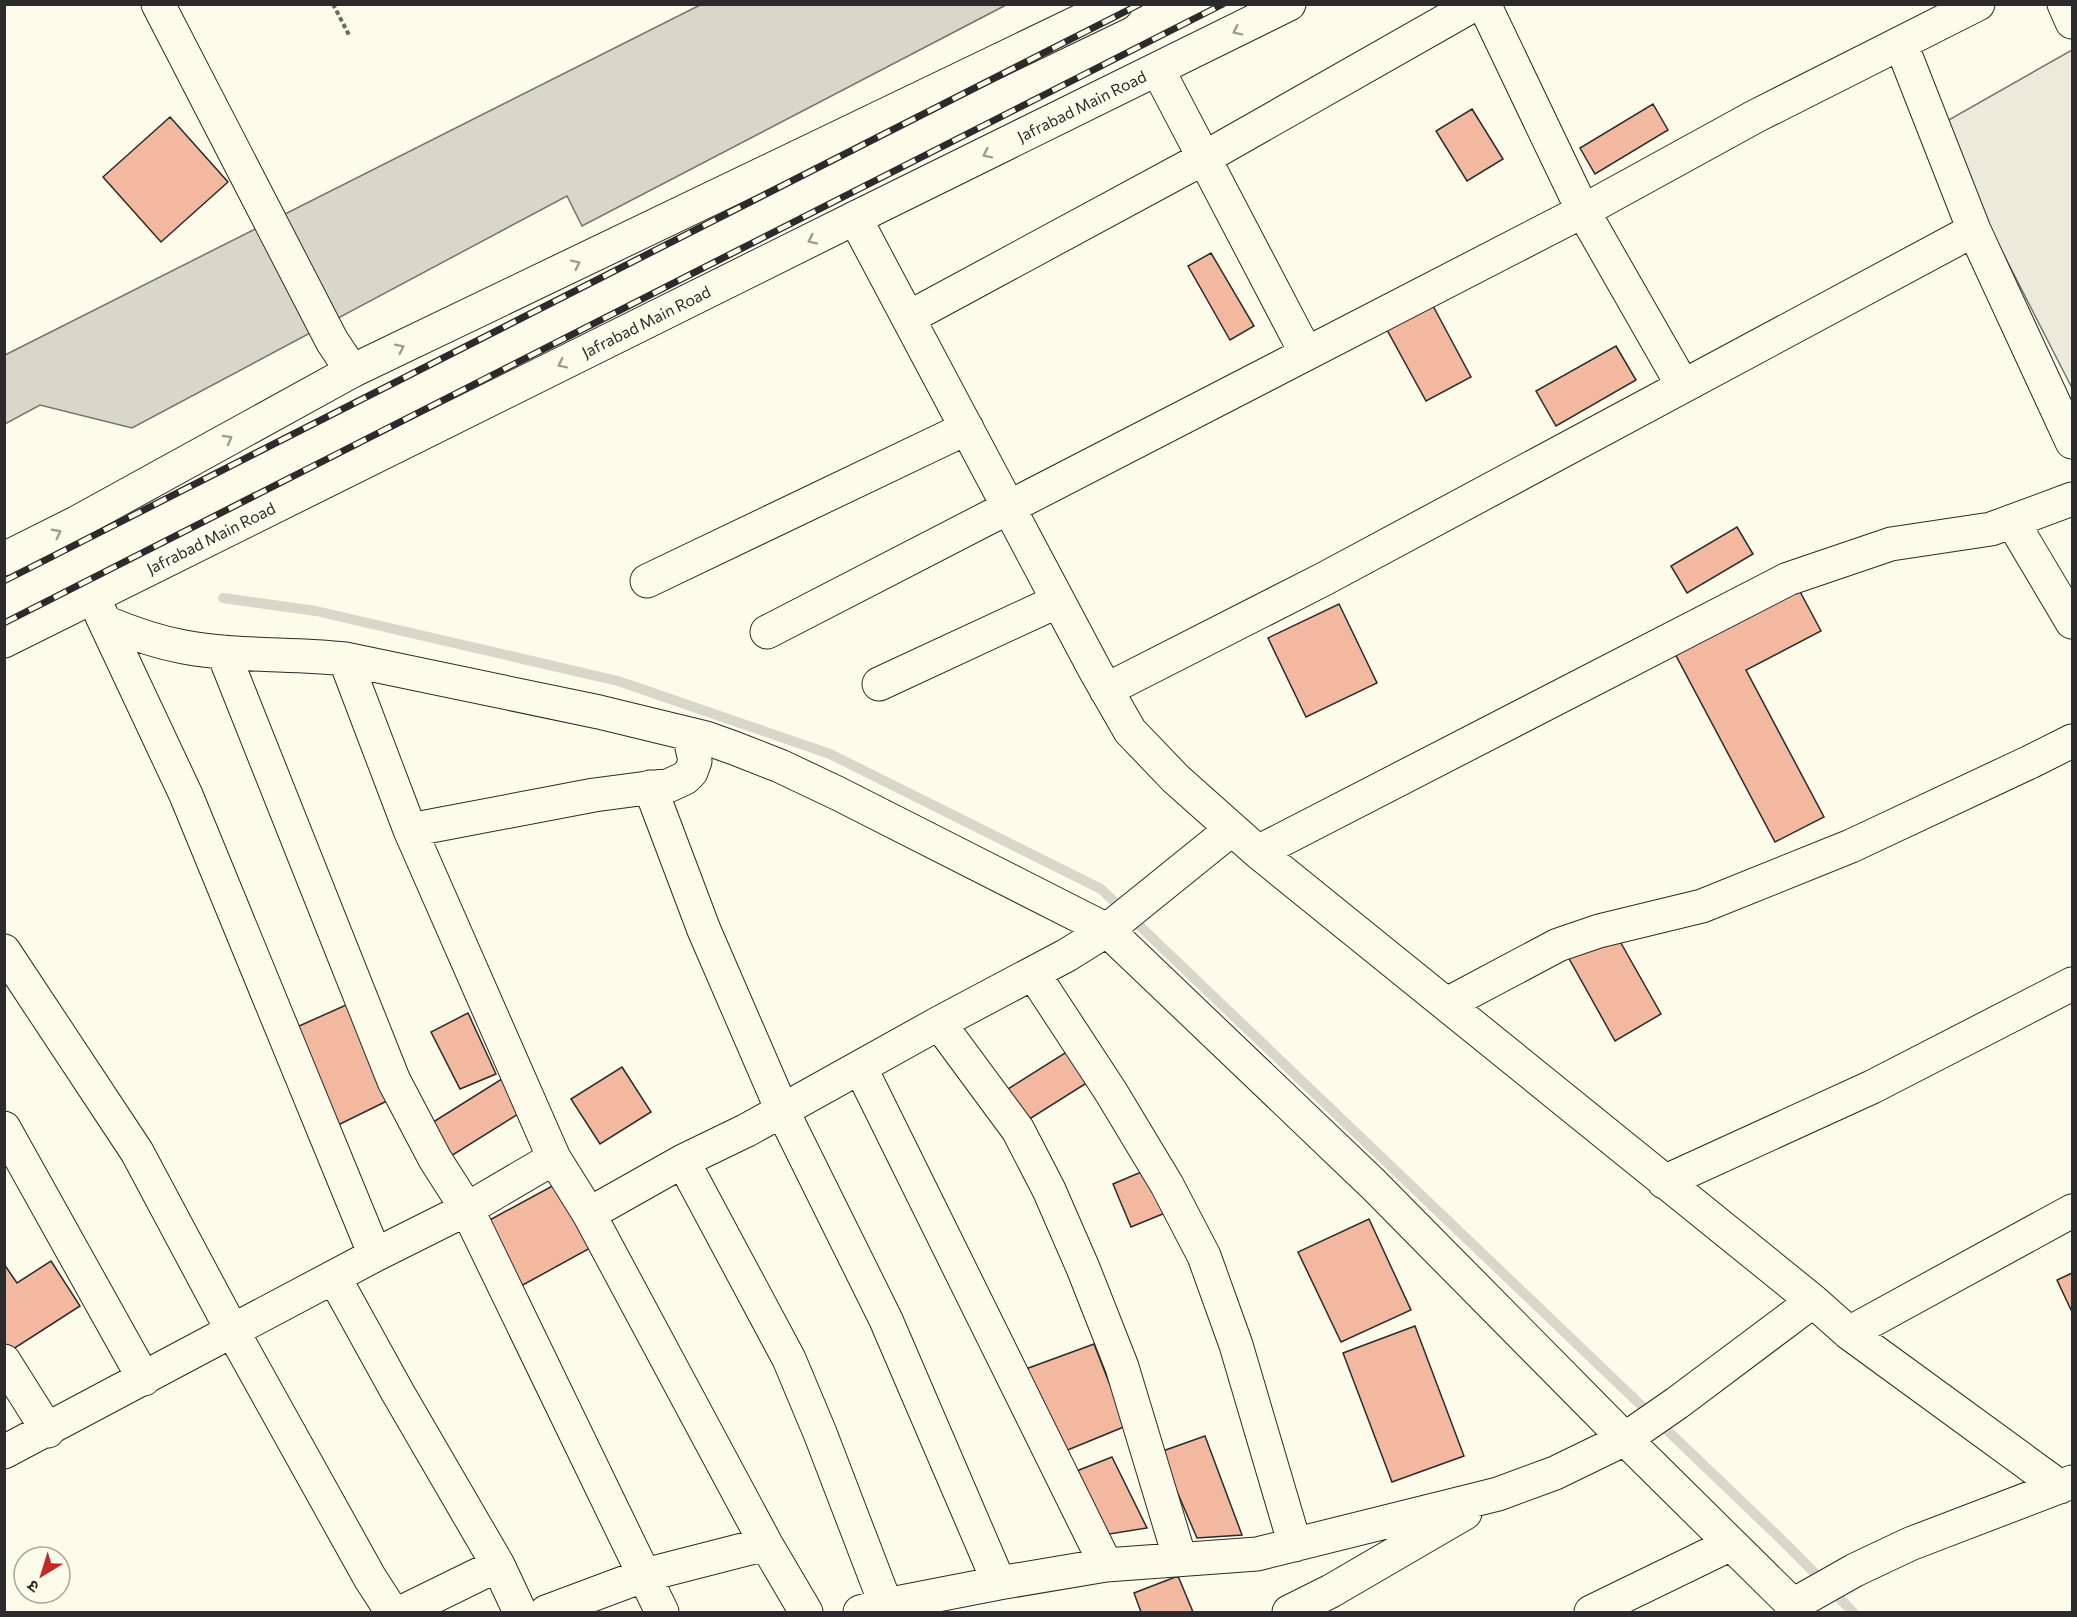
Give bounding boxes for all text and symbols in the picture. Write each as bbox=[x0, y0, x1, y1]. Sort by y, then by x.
one-way arrow bbox=[1232, 23, 1243, 35]
street label: Jafrabad Main Road bbox=[1014, 66, 1149, 146]
one-way arrow bbox=[982, 146, 993, 158]
one-way arrow bbox=[807, 232, 818, 244]
one-way arrow bbox=[570, 259, 581, 271]
street label: Jafrabad Main Road bbox=[578, 281, 713, 361]
one-way arrow bbox=[394, 343, 405, 355]
one-way arrow bbox=[557, 357, 568, 369]
one-way arrow bbox=[222, 435, 232, 446]
street label: Jafrabad Main Road bbox=[143, 498, 278, 578]
one-way arrow bbox=[50, 528, 61, 540]
north arrow bbox=[12, 1545, 72, 1605]
text: उ bbox=[22, 1576, 42, 1598]

